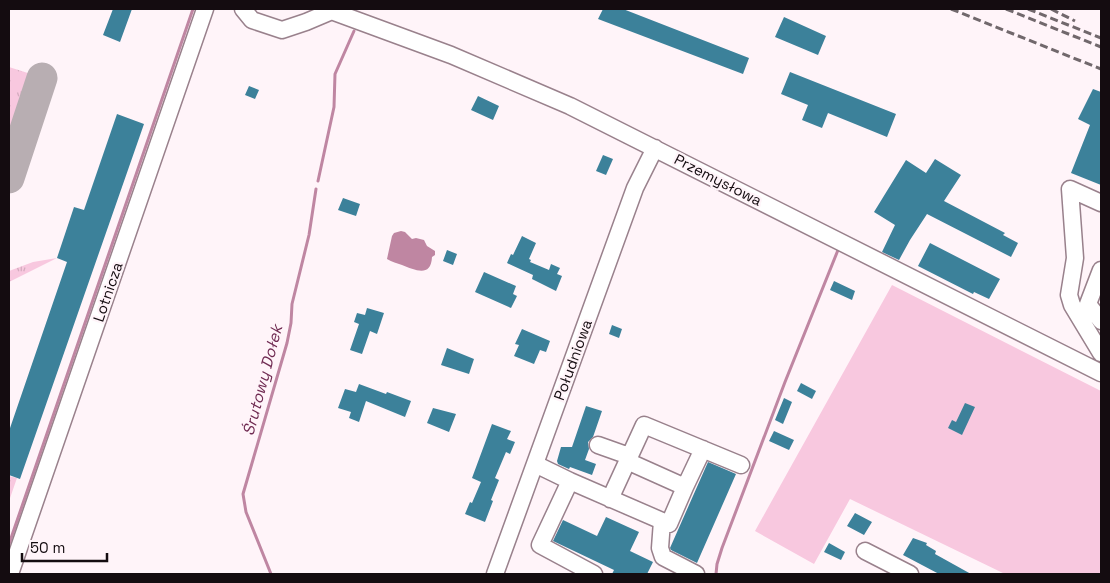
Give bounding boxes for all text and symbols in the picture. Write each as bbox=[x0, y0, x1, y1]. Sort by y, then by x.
street label: Przemysłowa bbox=[671, 149, 766, 210]
street label: Lotnicza bbox=[88, 259, 127, 324]
street label: Południowa bbox=[549, 316, 596, 403]
water label: Śrutowy Dołek bbox=[238, 320, 288, 438]
scale bar bbox=[22, 530, 108, 562]
text: 50 m bbox=[30, 538, 65, 557]

